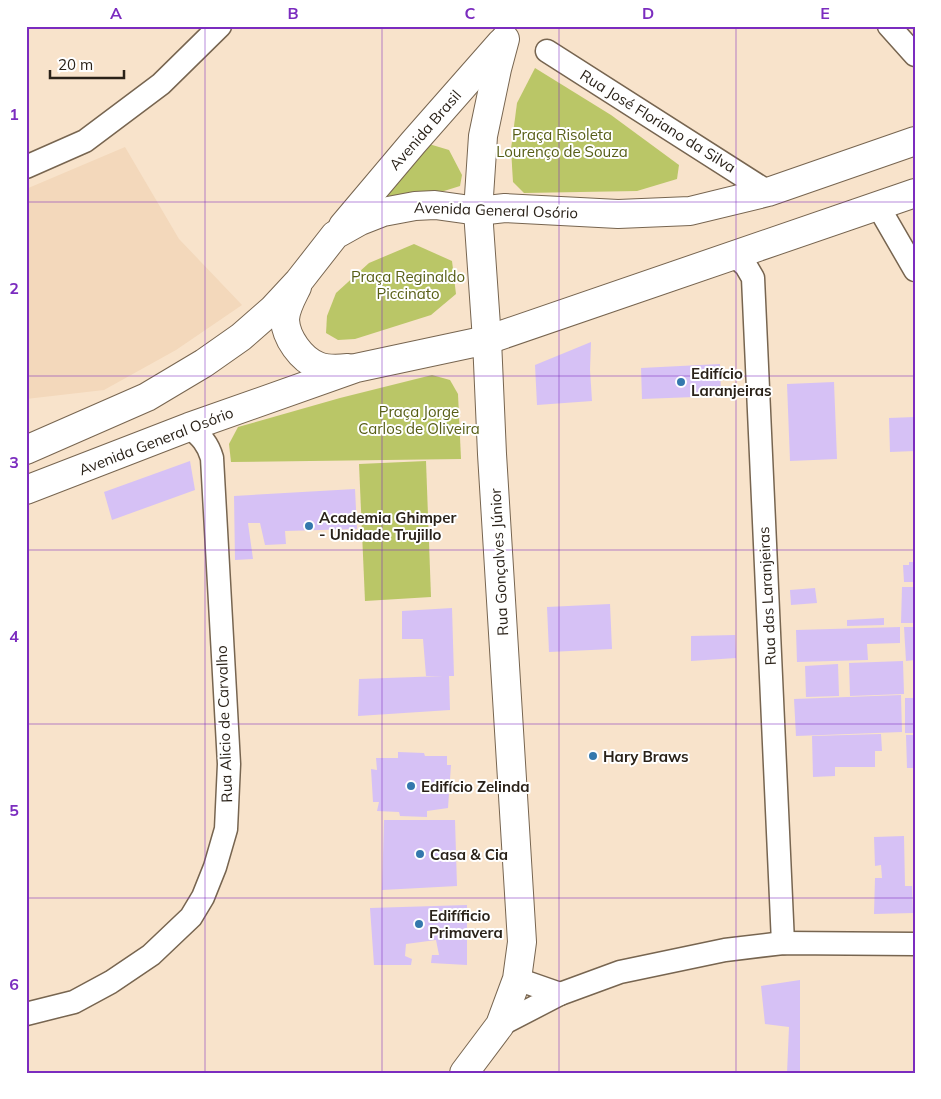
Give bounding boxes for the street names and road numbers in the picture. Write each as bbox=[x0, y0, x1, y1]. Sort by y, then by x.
street label: Rua José Floriano da Silva bbox=[577, 65, 739, 177]
street label: Avenida Brasil bbox=[385, 86, 465, 174]
street label: Avenida General Osório bbox=[414, 198, 578, 222]
street label: Avenida General Osório bbox=[76, 403, 236, 479]
street label: Rua Gonçalves Júnior bbox=[486, 487, 512, 636]
street label: Rua das Laranjeiras bbox=[754, 526, 780, 666]
street label: Rua Alicio de Carvalho bbox=[212, 645, 236, 803]

